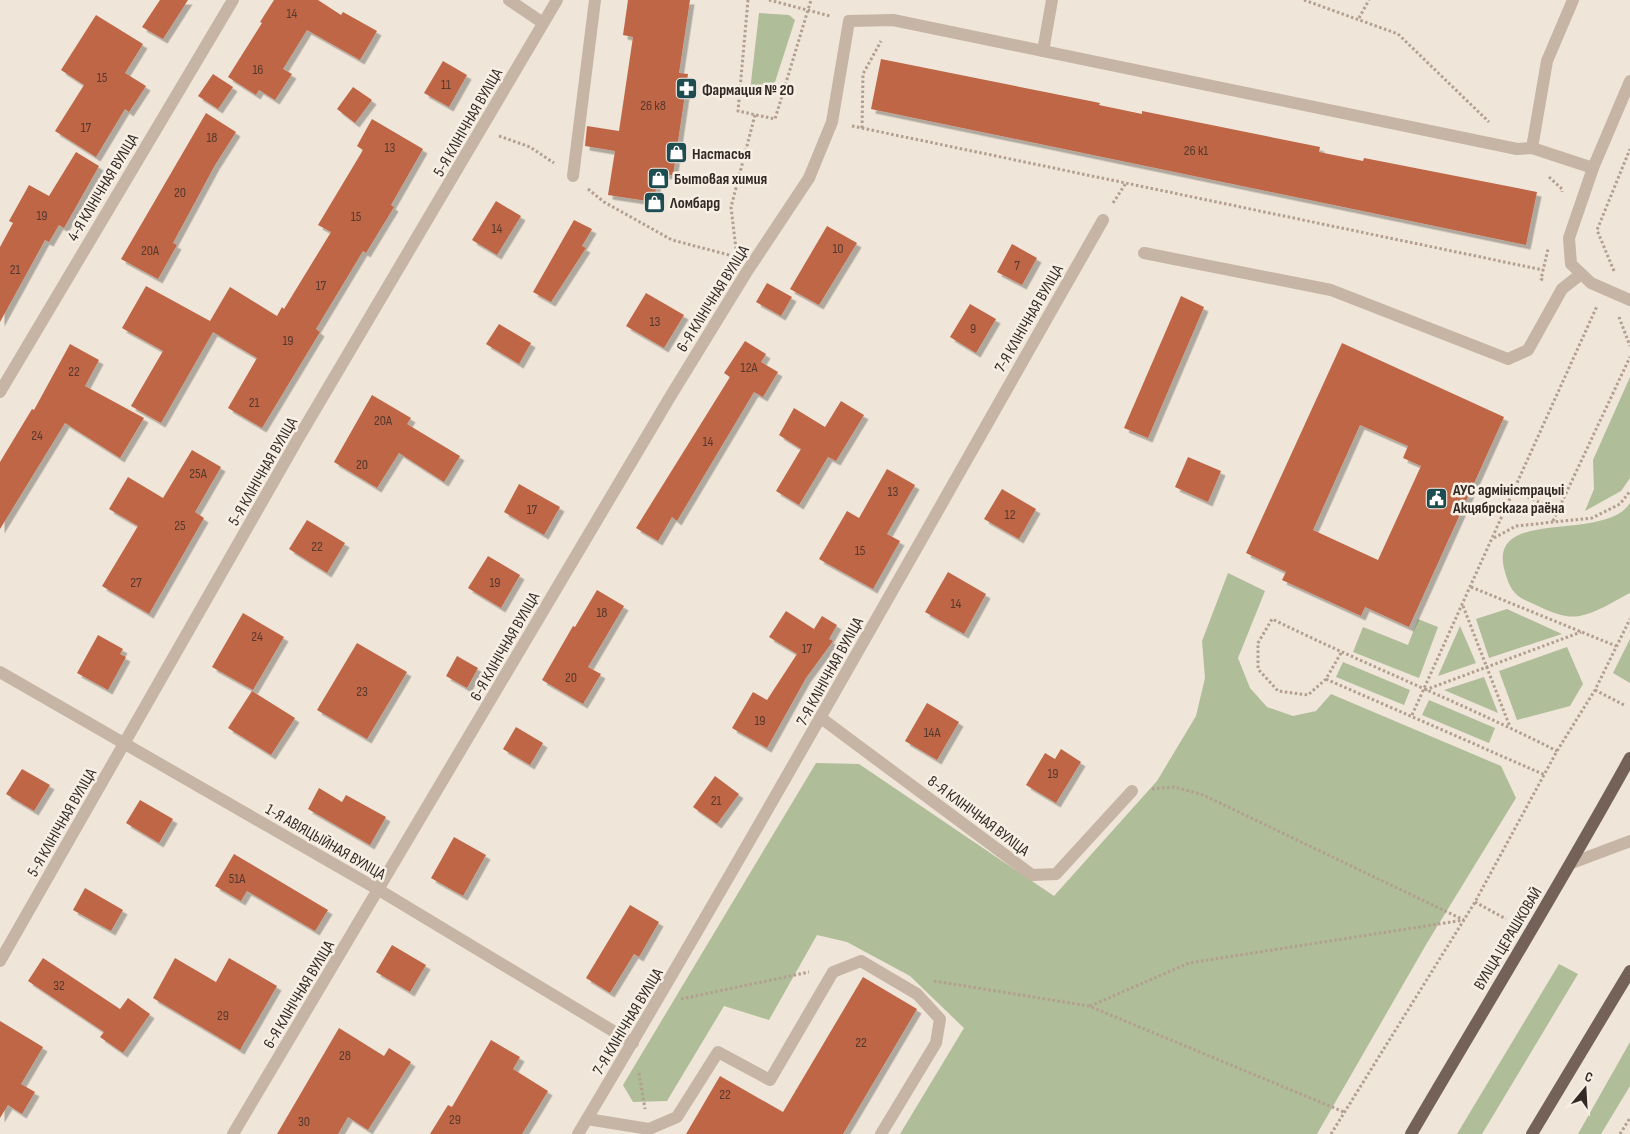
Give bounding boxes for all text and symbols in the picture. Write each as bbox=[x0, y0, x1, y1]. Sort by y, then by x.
house number: 14 bbox=[287, 5, 298, 22]
house number: 16 bbox=[252, 61, 264, 78]
street label: 5-Я КЛІНІЧНАЯ ВУЛІЦА bbox=[430, 65, 507, 180]
house number: 15 bbox=[97, 69, 108, 86]
house number: 11 bbox=[441, 76, 451, 93]
pharmacy icon: Фармация № 20 bbox=[674, 77, 698, 101]
place label: Фармация № 20 bbox=[702, 81, 794, 100]
house number: 26 к8 bbox=[640, 97, 666, 114]
house number: 17 bbox=[81, 119, 92, 136]
house number: 18 bbox=[206, 129, 218, 146]
street label: 4-Я КЛІНІЧНАЯ ВУЛІЦА bbox=[64, 130, 143, 245]
house number: 13 bbox=[385, 139, 396, 156]
shop icon: Настасья bbox=[664, 141, 688, 165]
house number: 26 к1 bbox=[1184, 142, 1208, 159]
place label: Настасья bbox=[692, 145, 751, 164]
shop icon: Бытовая химия bbox=[646, 166, 670, 190]
place label: Бытовая химия bbox=[674, 170, 767, 189]
house number: 20 bbox=[174, 184, 186, 201]
shop icon: Ломбард bbox=[642, 190, 666, 214]
place label: Ломбард bbox=[669, 194, 720, 213]
house number: 19 bbox=[36, 207, 48, 224]
house number: 15 bbox=[351, 208, 362, 225]
house number: 14 bbox=[492, 220, 503, 237]
house number: 10 bbox=[832, 240, 844, 257]
house number: 20А bbox=[141, 242, 160, 259]
street label: 6-Я КЛІНІЧНАЯ ВУЛІЦА bbox=[673, 242, 754, 356]
house number: 7 bbox=[1014, 257, 1020, 274]
house number: 21 bbox=[10, 261, 20, 278]
street label: 7-Я КЛІНІЧНАЯ ВУЛІЦА bbox=[991, 262, 1068, 376]
house number: 17 bbox=[316, 277, 327, 294]
house number: 13 bbox=[650, 313, 661, 330]
house number: 9 bbox=[970, 320, 976, 337]
house number: 19 bbox=[282, 332, 294, 349]
house number: 12А bbox=[741, 359, 758, 376]
house number: 22 bbox=[68, 363, 80, 380]
house number: 21 bbox=[249, 394, 259, 411]
house number: 20А bbox=[374, 412, 393, 429]
street label: 5-Я КЛІНІЧНАЯ ВУЛІЦА bbox=[225, 414, 302, 529]
house number: 24 bbox=[31, 427, 43, 444]
house number: 14 bbox=[703, 433, 714, 450]
house number: 20 bbox=[356, 456, 368, 473]
house number: 25А bbox=[189, 465, 208, 482]
place label: АУС адміністрацыі Акцябрскага раёна bbox=[1452, 481, 1565, 518]
house number: 13 bbox=[888, 483, 899, 500]
public building icon: АУС адміністрацыі Акцябрскага раёна bbox=[1425, 486, 1449, 510]
house number: 17 bbox=[527, 501, 538, 518]
house number: 12 bbox=[1005, 506, 1016, 523]
house number: 25 bbox=[174, 517, 186, 534]
house number: 22 bbox=[311, 538, 323, 555]
house number: 15 bbox=[855, 542, 866, 559]
house number: 27 bbox=[130, 574, 142, 591]
house number: 19 bbox=[489, 574, 501, 591]
street label: 6-Я КЛІНІЧНАЯ ВУЛІЦА bbox=[467, 589, 544, 704]
house number: 14 bbox=[951, 595, 962, 612]
house number: 18 bbox=[596, 604, 608, 621]
street label: 7-Я КЛІНІЧНАЯ ВУЛІЦА bbox=[793, 614, 868, 729]
house number: 24 bbox=[251, 628, 263, 645]
house number: 17 bbox=[802, 640, 813, 657]
house number: 20 bbox=[565, 669, 577, 686]
house number: 23 bbox=[356, 683, 368, 700]
house number: 19 bbox=[754, 712, 766, 729]
house number: 14А bbox=[924, 724, 941, 741]
street label: 5-Я КЛІНІЧНАЯ ВУЛІЦА bbox=[24, 765, 101, 880]
house number: 19 bbox=[1047, 765, 1059, 782]
street label: 8-Я КЛІНІЧНАЯ ВУЛІЦА bbox=[924, 772, 1033, 861]
house number: 21 bbox=[711, 792, 721, 809]
street label: 1-Я АВІЯЦЫЙНАЯ ВУЛІЦА bbox=[262, 800, 389, 884]
house number: 51А bbox=[229, 870, 246, 887]
street label: ВУЛІЦА ЦЕРАШКОВАЙ bbox=[1470, 884, 1546, 994]
street label: 6-Я КЛІНІЧНАЯ ВУЛІЦА bbox=[260, 937, 339, 1052]
street label: 7-Я КЛІНІЧНАЯ ВУЛІЦА bbox=[589, 965, 668, 1078]
house number: 32 bbox=[53, 977, 65, 994]
house number: 29 bbox=[217, 1007, 229, 1024]
house number: 22 bbox=[855, 1034, 867, 1051]
house number: 28 bbox=[339, 1047, 351, 1064]
north arrow bbox=[1560, 1064, 1610, 1114]
text: С bbox=[1583, 1068, 1595, 1086]
house number: 22 bbox=[719, 1086, 731, 1103]
house number: 29 bbox=[449, 1111, 461, 1128]
house number: 30 bbox=[298, 1113, 310, 1130]

